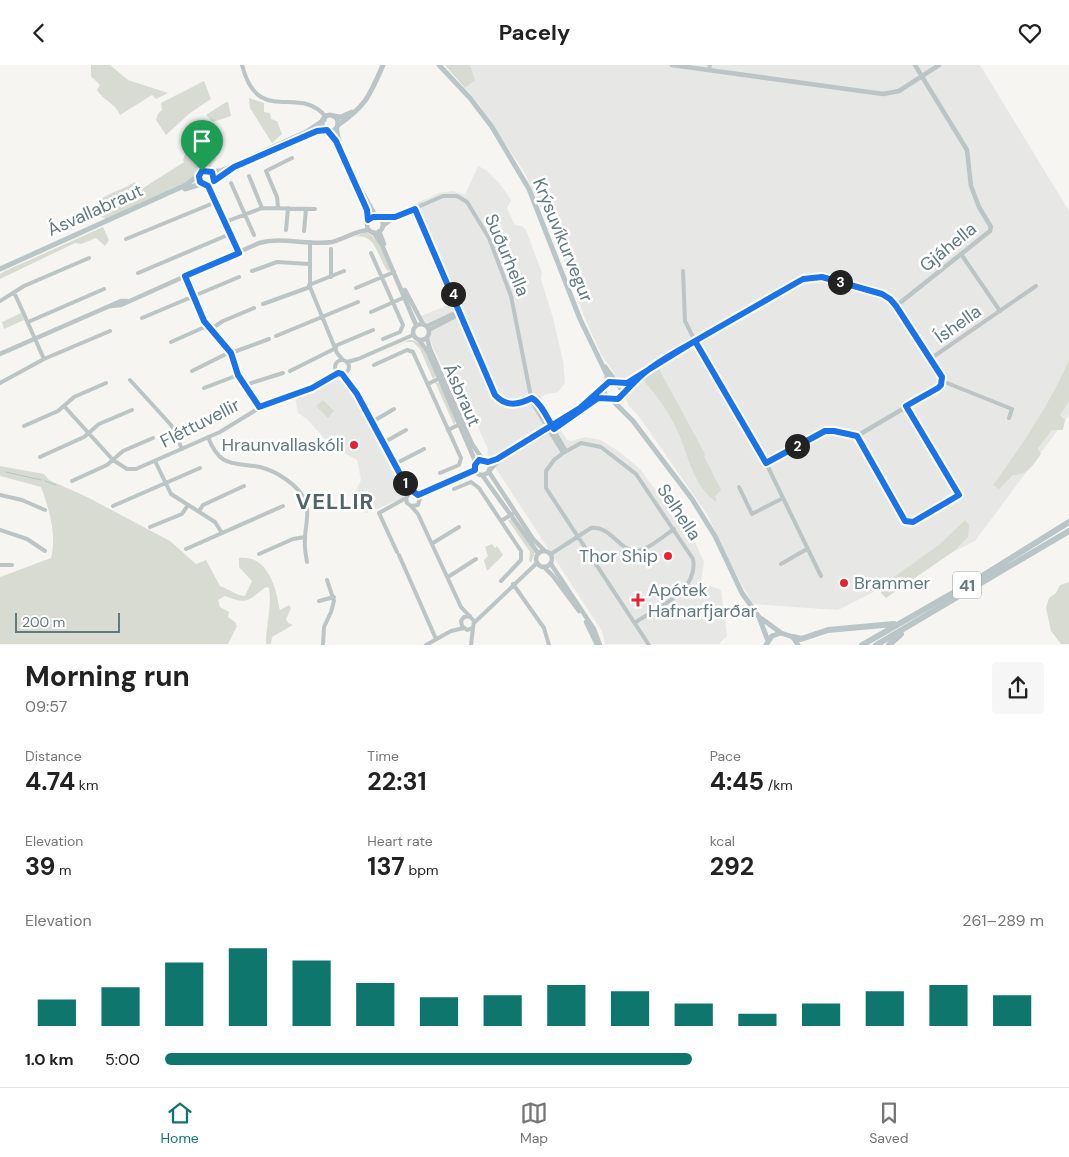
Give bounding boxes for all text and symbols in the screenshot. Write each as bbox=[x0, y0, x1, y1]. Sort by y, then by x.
text: Pacely bbox=[499, 18, 570, 47]
icon: back bbox=[25, 19, 53, 47]
icon: heart bbox=[1016, 19, 1044, 47]
pin bbox=[181, 120, 223, 171]
icon: arrive bbox=[188, 127, 216, 155]
street label: Krýsuvíkurvegur bbox=[527, 174, 599, 306]
street label: Ásvallabraut bbox=[43, 178, 147, 242]
street label: Suðurhella bbox=[479, 210, 535, 300]
street label: Gjáhella bbox=[915, 217, 981, 277]
pin: 3 bbox=[828, 269, 852, 295]
text: 3 bbox=[836, 273, 845, 291]
pin: 4 bbox=[440, 281, 466, 307]
text: 4 bbox=[449, 285, 458, 303]
street label: Íshella bbox=[930, 299, 986, 349]
street label: Ásbraut bbox=[438, 360, 486, 430]
street label: Fléttuvellir bbox=[156, 393, 244, 453]
place label: Hraunvallaskóli bbox=[222, 433, 344, 457]
pin: 2 bbox=[784, 433, 810, 459]
text: 2 bbox=[793, 437, 802, 455]
marker: Hraunvallaskóli bbox=[348, 439, 360, 451]
pin: 1 bbox=[392, 471, 418, 495]
text: 1 bbox=[403, 474, 408, 492]
street label: Selhella bbox=[651, 479, 707, 545]
district label: VELLIR bbox=[296, 487, 374, 516]
place label: Thor Ship bbox=[579, 544, 658, 568]
marker: Thor Ship bbox=[662, 550, 674, 562]
place label: Brammer bbox=[854, 571, 931, 595]
road number: 41 bbox=[953, 571, 981, 599]
marker: Brammer bbox=[838, 577, 850, 589]
place label: Apótek Hafnarfjarðar bbox=[648, 578, 757, 623]
marker: Apótek Hafnarfjarðar bbox=[632, 594, 644, 606]
scale bar bbox=[15, 609, 120, 633]
text: 200 m bbox=[22, 613, 65, 631]
text: Morning run bbox=[25, 658, 190, 695]
button: share bbox=[992, 662, 1044, 714]
text: 09:57 bbox=[25, 696, 67, 717]
text: Distance bbox=[25, 747, 82, 765]
text: Time bbox=[367, 747, 399, 765]
text: Pace bbox=[710, 747, 741, 765]
text: 4.74 bbox=[25, 765, 75, 798]
text: 22:31 bbox=[367, 765, 427, 798]
text: 4:45 bbox=[710, 765, 764, 798]
text: km bbox=[75, 776, 98, 794]
text: /km bbox=[764, 776, 793, 794]
text: Elevation bbox=[25, 832, 83, 850]
text: Heart rate bbox=[367, 832, 433, 850]
text: kcal bbox=[710, 832, 735, 850]
text: 39 bbox=[25, 850, 55, 883]
text: 137 bbox=[367, 850, 405, 883]
text: 292 bbox=[710, 850, 754, 883]
text: m bbox=[55, 861, 72, 879]
text: bpm bbox=[405, 861, 439, 879]
text: Elevation bbox=[25, 910, 92, 931]
text: 261–289 m bbox=[962, 910, 1044, 931]
text: 1.0 km bbox=[25, 1049, 74, 1070]
text: 5:00 bbox=[105, 1049, 140, 1070]
tab: Home bbox=[161, 1099, 199, 1147]
tab: Map bbox=[520, 1099, 548, 1147]
tab: Saved bbox=[869, 1099, 908, 1147]

